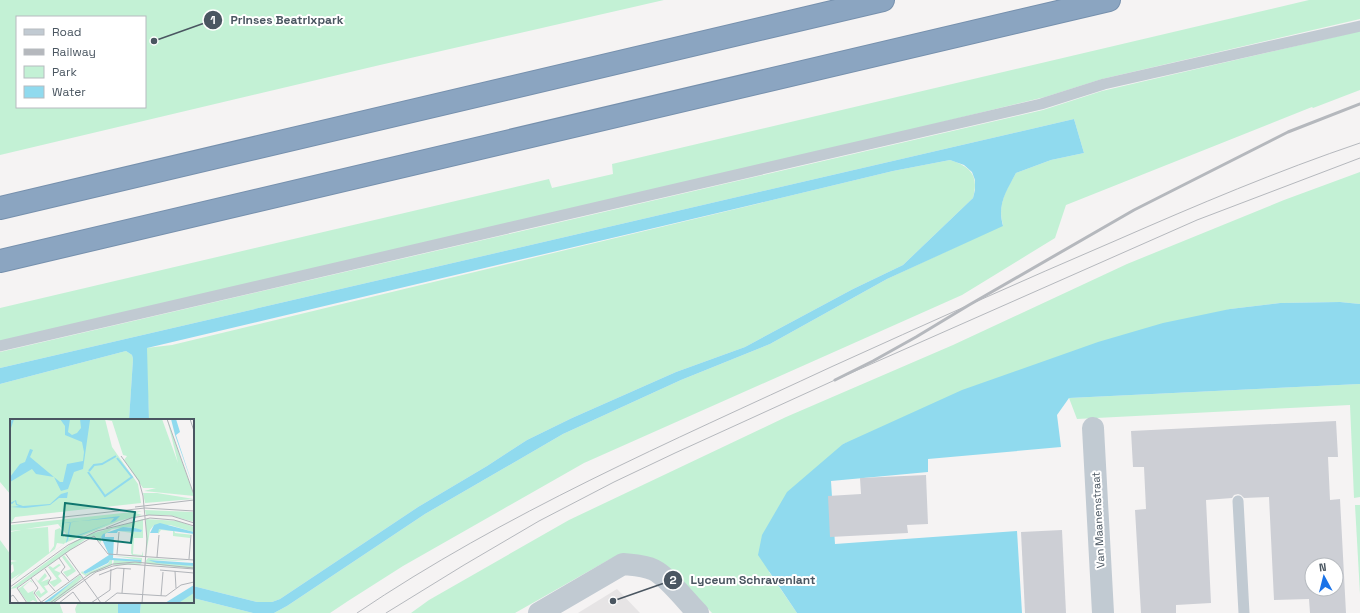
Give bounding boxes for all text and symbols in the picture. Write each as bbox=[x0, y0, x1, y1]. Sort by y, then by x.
callout: Prinses Beatrixpark bbox=[203, 8, 352, 32]
text: 1 bbox=[210, 12, 216, 28]
text: Prinses Beatrixpark bbox=[230, 12, 344, 28]
legend bbox=[16, 16, 146, 108]
text: Road bbox=[52, 24, 81, 40]
text: Railway bbox=[52, 44, 96, 60]
text: Park bbox=[52, 64, 77, 80]
text: Water bbox=[52, 84, 86, 100]
inset map bbox=[10, 419, 194, 603]
street label: Van Maanenstraat bbox=[1088, 471, 1108, 569]
north arrow bbox=[1304, 557, 1344, 597]
text: N bbox=[1318, 560, 1327, 574]
callout: Lyceum Schravenlant bbox=[663, 568, 824, 592]
text: 2 bbox=[669, 572, 677, 588]
text: Lyceum Schravenlant bbox=[691, 572, 816, 588]

